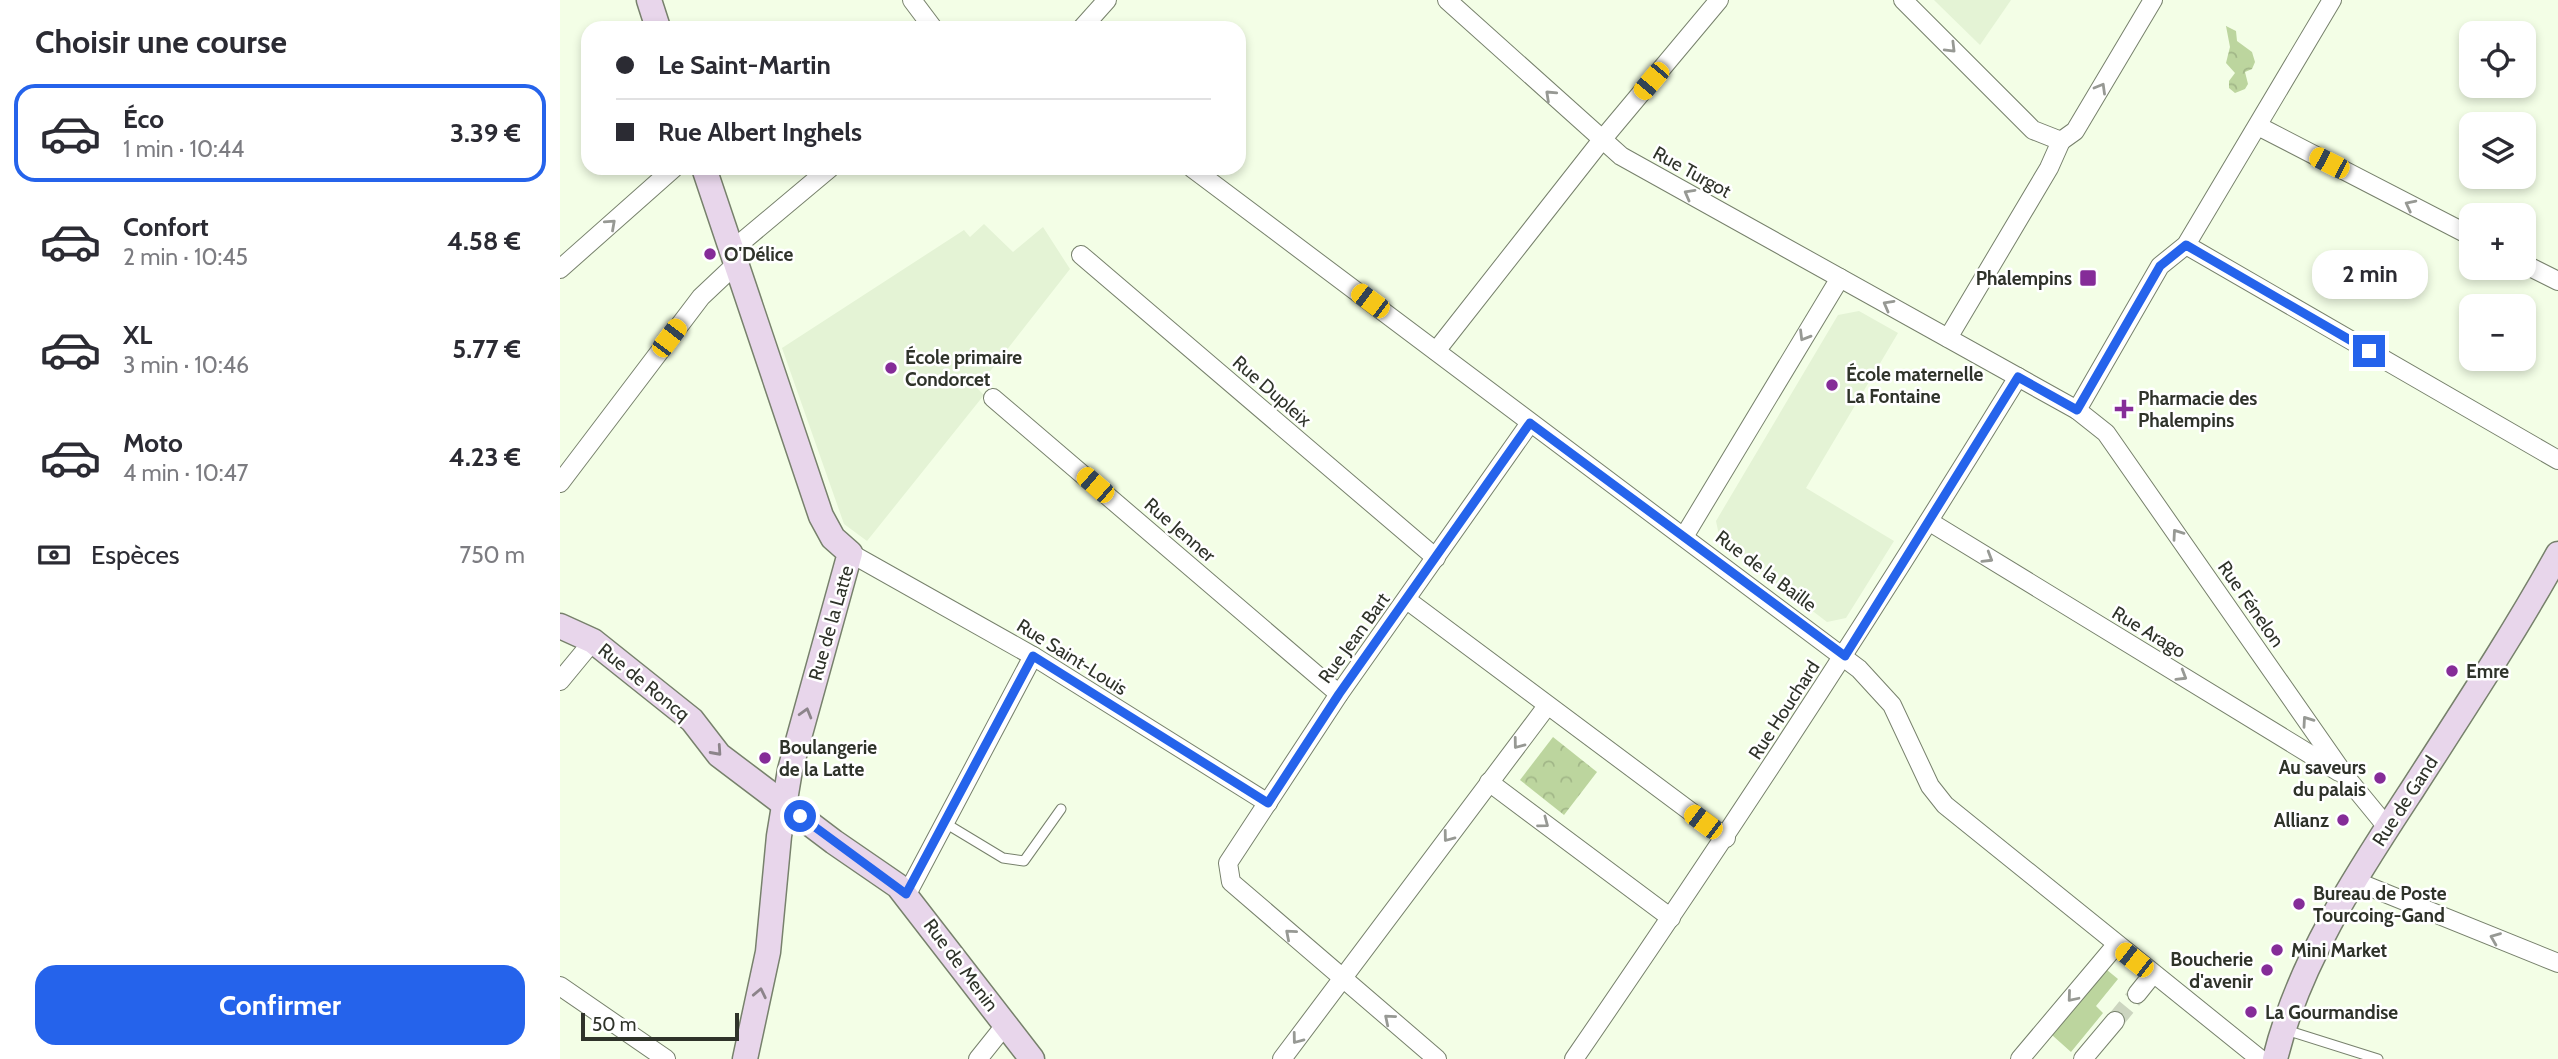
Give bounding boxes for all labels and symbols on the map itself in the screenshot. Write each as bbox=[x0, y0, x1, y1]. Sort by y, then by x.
one-way arrow bbox=[1943, 40, 1956, 53]
car bbox=[1630, 58, 1673, 104]
one-way arrow bbox=[2093, 83, 2106, 96]
one-way arrow bbox=[1545, 91, 1558, 103]
street label: Rue Turgot bbox=[1649, 141, 1736, 203]
car bbox=[2306, 144, 2353, 182]
one-way arrow bbox=[1684, 189, 1696, 202]
one-way arrow bbox=[2405, 200, 2418, 213]
one-way arrow bbox=[603, 219, 616, 232]
place label: O'Délice bbox=[724, 243, 793, 266]
marker: O'Délice bbox=[702, 246, 718, 262]
callout: 2 min bbox=[2311, 250, 2427, 298]
place label: Phalempins bbox=[1976, 267, 2072, 290]
marker: Phalempins bbox=[2078, 268, 2098, 288]
car bbox=[1347, 280, 1394, 322]
one-way arrow bbox=[1883, 300, 1895, 313]
car bbox=[648, 315, 691, 361]
one-way arrow bbox=[1800, 329, 1813, 342]
route end bbox=[2353, 335, 2385, 367]
place label: École primaire Condorcet bbox=[905, 345, 1022, 391]
street label: Rue Dupleix bbox=[1228, 351, 1316, 431]
marker: École primaire Condorcet bbox=[883, 360, 899, 376]
place label: École maternelle La Fontaine bbox=[1846, 362, 1984, 408]
marker: École maternelle La Fontaine bbox=[1824, 377, 1840, 393]
place label: Pharmacie des Phalempins bbox=[2138, 387, 2257, 432]
marker: Pharmacie des Phalempins bbox=[2116, 401, 2132, 417]
car bbox=[1073, 463, 1118, 507]
street label: Rue Jenner bbox=[1140, 493, 1220, 567]
street label: Rue de la Baille bbox=[1711, 525, 1821, 617]
one-way arrow bbox=[2173, 529, 2185, 542]
one-way arrow bbox=[1980, 549, 1993, 562]
street label: Rue Fénelon bbox=[2213, 557, 2289, 651]
street label: Rue de la Latte bbox=[804, 563, 858, 683]
street label: Rue Jean Bart bbox=[1313, 588, 1395, 688]
street label: Rue Arago bbox=[2108, 601, 2190, 663]
street label: Rue Saint-Louis bbox=[1012, 614, 1132, 700]
street label: Rue de Roncq bbox=[594, 638, 694, 726]
street label: Rue Houchard bbox=[1744, 656, 1824, 764]
place label: Emre bbox=[2466, 660, 2509, 683]
marker: Emre bbox=[2444, 663, 2460, 679]
one-way arrow bbox=[2174, 668, 2187, 681]
one-way arrow bbox=[797, 707, 812, 719]
one-way arrow bbox=[2303, 716, 2315, 729]
place label: Boulangerie de la Latte bbox=[779, 736, 877, 781]
one-way arrow bbox=[1514, 737, 1526, 749]
one-way arrow bbox=[709, 743, 721, 756]
marker: Boulangerie de la Latte bbox=[757, 750, 773, 766]
street label: Rue de Gand bbox=[2367, 752, 2443, 850]
place label: Au saveurs du palais bbox=[2279, 756, 2366, 801]
marker: Au saveurs du palais bbox=[2372, 770, 2388, 786]
route start bbox=[784, 800, 816, 832]
car bbox=[1680, 801, 1727, 843]
place label: Allianz bbox=[2274, 809, 2329, 832]
marker: Allianz bbox=[2335, 812, 2351, 828]
one-way arrow bbox=[1536, 815, 1549, 828]
one-way arrow bbox=[1444, 829, 1457, 842]
place label: Bureau de Poste Tourcoing-Gand bbox=[2313, 882, 2447, 927]
marker: Bureau de Poste Tourcoing-Gand bbox=[2291, 896, 2307, 912]
street label: Rue de Menin bbox=[919, 914, 1003, 1016]
one-way arrow bbox=[1286, 930, 1299, 942]
one-way arrow bbox=[2489, 932, 2501, 946]
car bbox=[2111, 939, 2158, 981]
place label: Mini Market bbox=[2291, 939, 2388, 962]
marker: Mini Market bbox=[2269, 942, 2285, 958]
place label: Boucherie d'avenir bbox=[2170, 948, 2254, 993]
marker: Boucherie d'avenir bbox=[2259, 962, 2275, 978]
one-way arrow bbox=[752, 987, 766, 999]
one-way arrow bbox=[2068, 989, 2080, 1002]
place label: La Gourmandise bbox=[2265, 1001, 2398, 1024]
marker: La Gourmandise bbox=[2243, 1004, 2259, 1020]
scale bar bbox=[581, 1010, 738, 1042]
one-way arrow bbox=[1384, 1015, 1397, 1027]
one-way arrow bbox=[1293, 1031, 1306, 1044]

